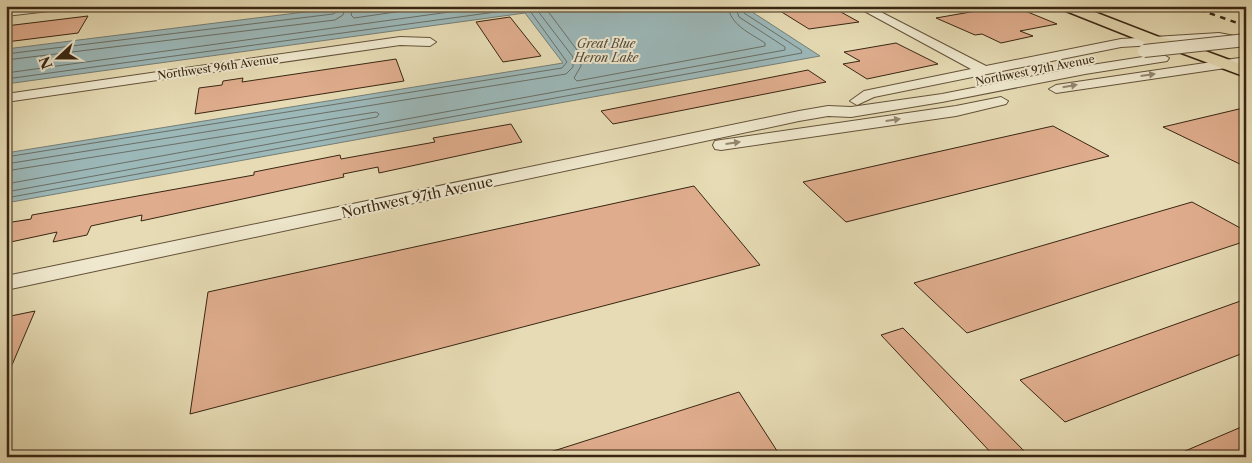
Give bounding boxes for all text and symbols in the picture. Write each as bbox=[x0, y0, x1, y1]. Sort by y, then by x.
north arrow bbox=[32, 32, 82, 82]
water label: Great Blue Heron Lake bbox=[573, 36, 639, 65]
street label: Northwest 96th Avenue bbox=[156, 52, 280, 82]
street label: Northwest 97th Avenue bbox=[974, 52, 1096, 88]
text: N bbox=[35, 54, 56, 72]
one-way arrow bbox=[1141, 71, 1157, 79]
one-way arrow bbox=[1063, 82, 1079, 90]
one-way arrow bbox=[886, 116, 902, 124]
one-way arrow bbox=[725, 139, 741, 147]
street label: Northwest 97th Avenue bbox=[340, 172, 495, 222]

